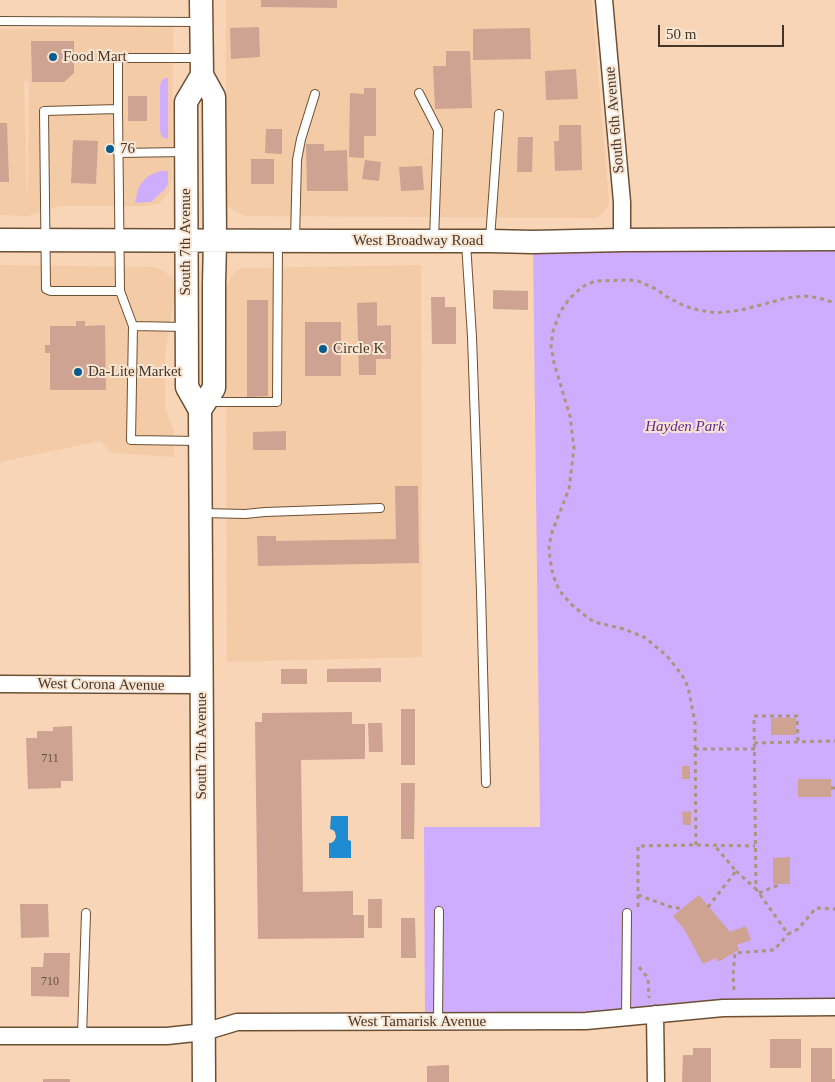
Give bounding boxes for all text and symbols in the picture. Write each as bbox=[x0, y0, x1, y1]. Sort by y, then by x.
scale bar bbox=[660, 15, 786, 47]
text: 50 m bbox=[666, 26, 696, 42]
place label: Food Mart bbox=[63, 48, 127, 66]
marker: Food Mart bbox=[47, 51, 59, 63]
street label: South 6th Avenue bbox=[601, 66, 629, 174]
place label: 76 bbox=[120, 140, 135, 158]
marker: 76 bbox=[104, 143, 116, 155]
street label: South 7th Avenue bbox=[177, 188, 195, 296]
street label: West Broadway Road bbox=[353, 232, 483, 250]
place label: Circle K bbox=[333, 340, 384, 358]
marker: Circle K bbox=[317, 343, 329, 355]
place label: Da-Lite Market bbox=[88, 363, 182, 381]
marker: Da-Lite Market bbox=[72, 366, 84, 378]
park label: Hayden Park bbox=[645, 418, 725, 436]
street label: West Corona Avenue bbox=[37, 675, 165, 695]
street label: South 7th Avenue bbox=[193, 692, 211, 800]
house number: 711 bbox=[41, 752, 59, 766]
house number: 710 bbox=[41, 975, 59, 989]
street label: West Tamarisk Avenue bbox=[348, 1013, 486, 1031]

